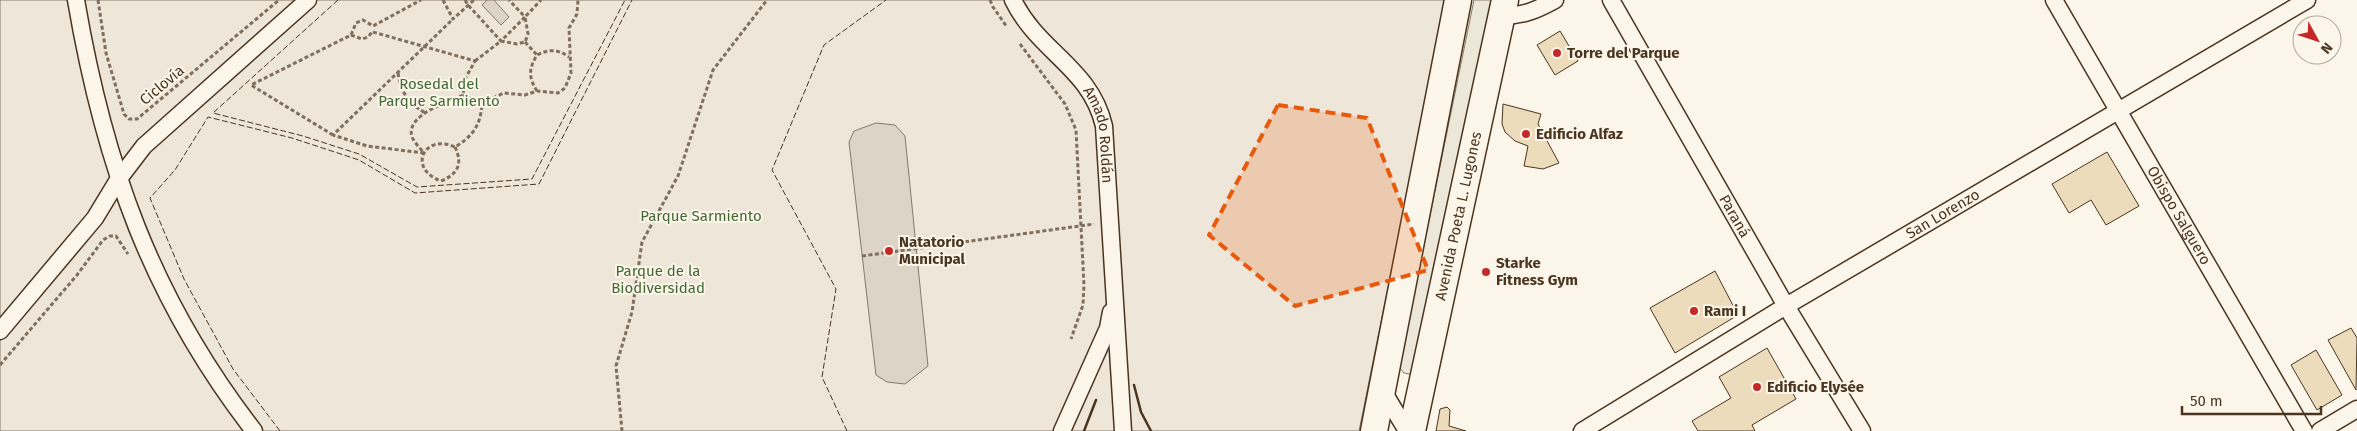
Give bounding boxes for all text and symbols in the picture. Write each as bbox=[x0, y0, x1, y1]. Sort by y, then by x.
north arrow bbox=[2292, 15, 2342, 65]
text: N bbox=[2317, 39, 2336, 57]
place label: Torre del Parque bbox=[1567, 44, 1680, 62]
marker: Torre del Parque bbox=[1551, 47, 1563, 59]
street label: Ciclovía bbox=[136, 61, 188, 109]
park label: Rosedal del Parque Sarmiento bbox=[378, 75, 500, 110]
street label: Amado Roldán bbox=[1079, 83, 1117, 184]
place label: Edificio Alfaz bbox=[1536, 125, 1623, 143]
marker: Edificio Alfaz bbox=[1520, 128, 1532, 140]
street label: Avenida Poeta L. Lugones bbox=[1431, 130, 1485, 302]
street label: Obispo Salguero bbox=[2143, 163, 2215, 268]
street label: San Lorenzo bbox=[1903, 185, 1983, 243]
street label: Paraná bbox=[1715, 192, 1754, 241]
park label: Parque Sarmiento bbox=[640, 207, 762, 225]
place label: Natatorio Municipal bbox=[899, 233, 966, 268]
marker: Natatorio Municipal bbox=[883, 245, 895, 257]
place label: Starke Fitness Gym bbox=[1496, 254, 1578, 289]
park label: Parque de la Biodiversidad bbox=[611, 262, 705, 297]
marker: Starke Fitness Gym bbox=[1480, 266, 1492, 278]
place label: Rami I bbox=[1704, 302, 1746, 320]
marker: Rami I bbox=[1688, 305, 1700, 317]
place label: Edificio Elysée bbox=[1767, 378, 1864, 396]
marker: Edificio Elysée bbox=[1751, 381, 1763, 393]
scale bar bbox=[2182, 384, 2321, 416]
text: 50 m bbox=[2190, 392, 2223, 410]

